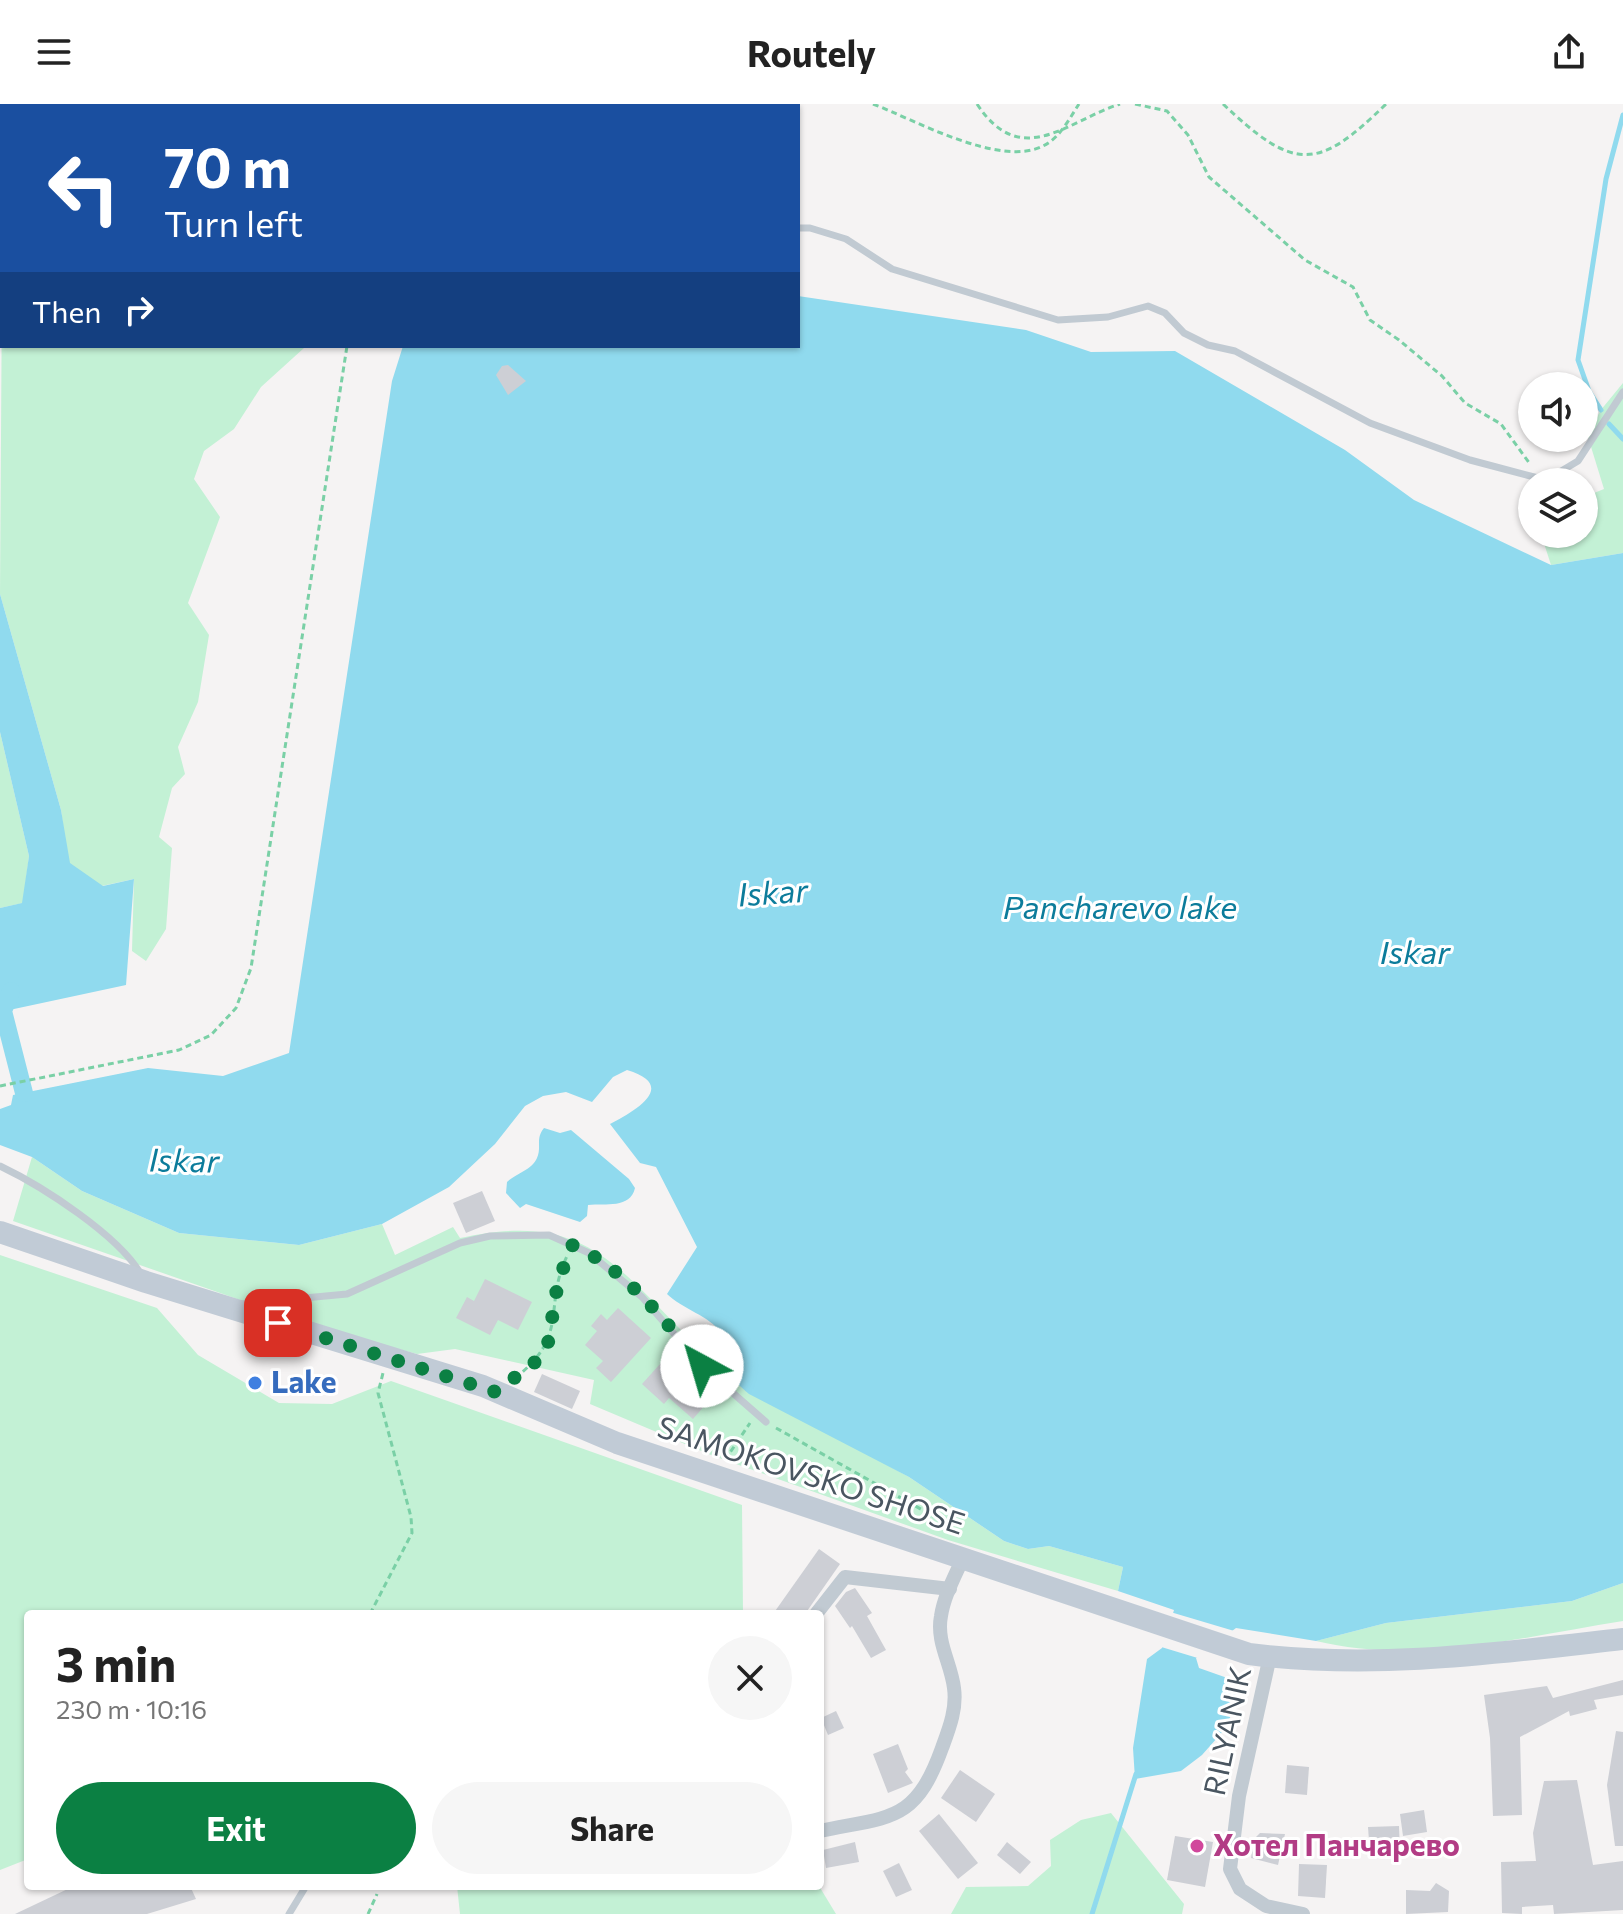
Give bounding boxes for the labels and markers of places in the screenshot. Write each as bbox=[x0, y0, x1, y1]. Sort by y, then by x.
pin bbox=[244, 1289, 312, 1357]
place label: Lake bbox=[271, 1362, 336, 1399]
marker: Lake bbox=[246, 1374, 264, 1392]
place label: Хотел Панчарево bbox=[1213, 1825, 1460, 1862]
marker: Хотел Панчарево bbox=[1188, 1837, 1206, 1855]

